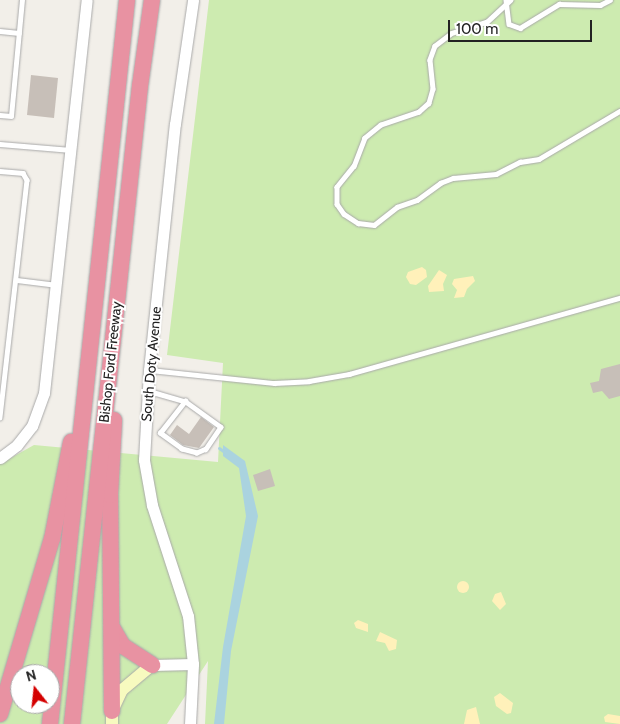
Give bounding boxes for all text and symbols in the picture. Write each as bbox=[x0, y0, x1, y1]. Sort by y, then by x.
scale bar bbox=[450, 10, 594, 42]
text: 100 m bbox=[456, 20, 498, 38]
street label: Bishop Ford Freeway bbox=[95, 301, 125, 423]
street label: South Doty Avenue bbox=[138, 306, 164, 422]
north arrow bbox=[10, 664, 60, 714]
text: N bbox=[24, 666, 38, 686]

